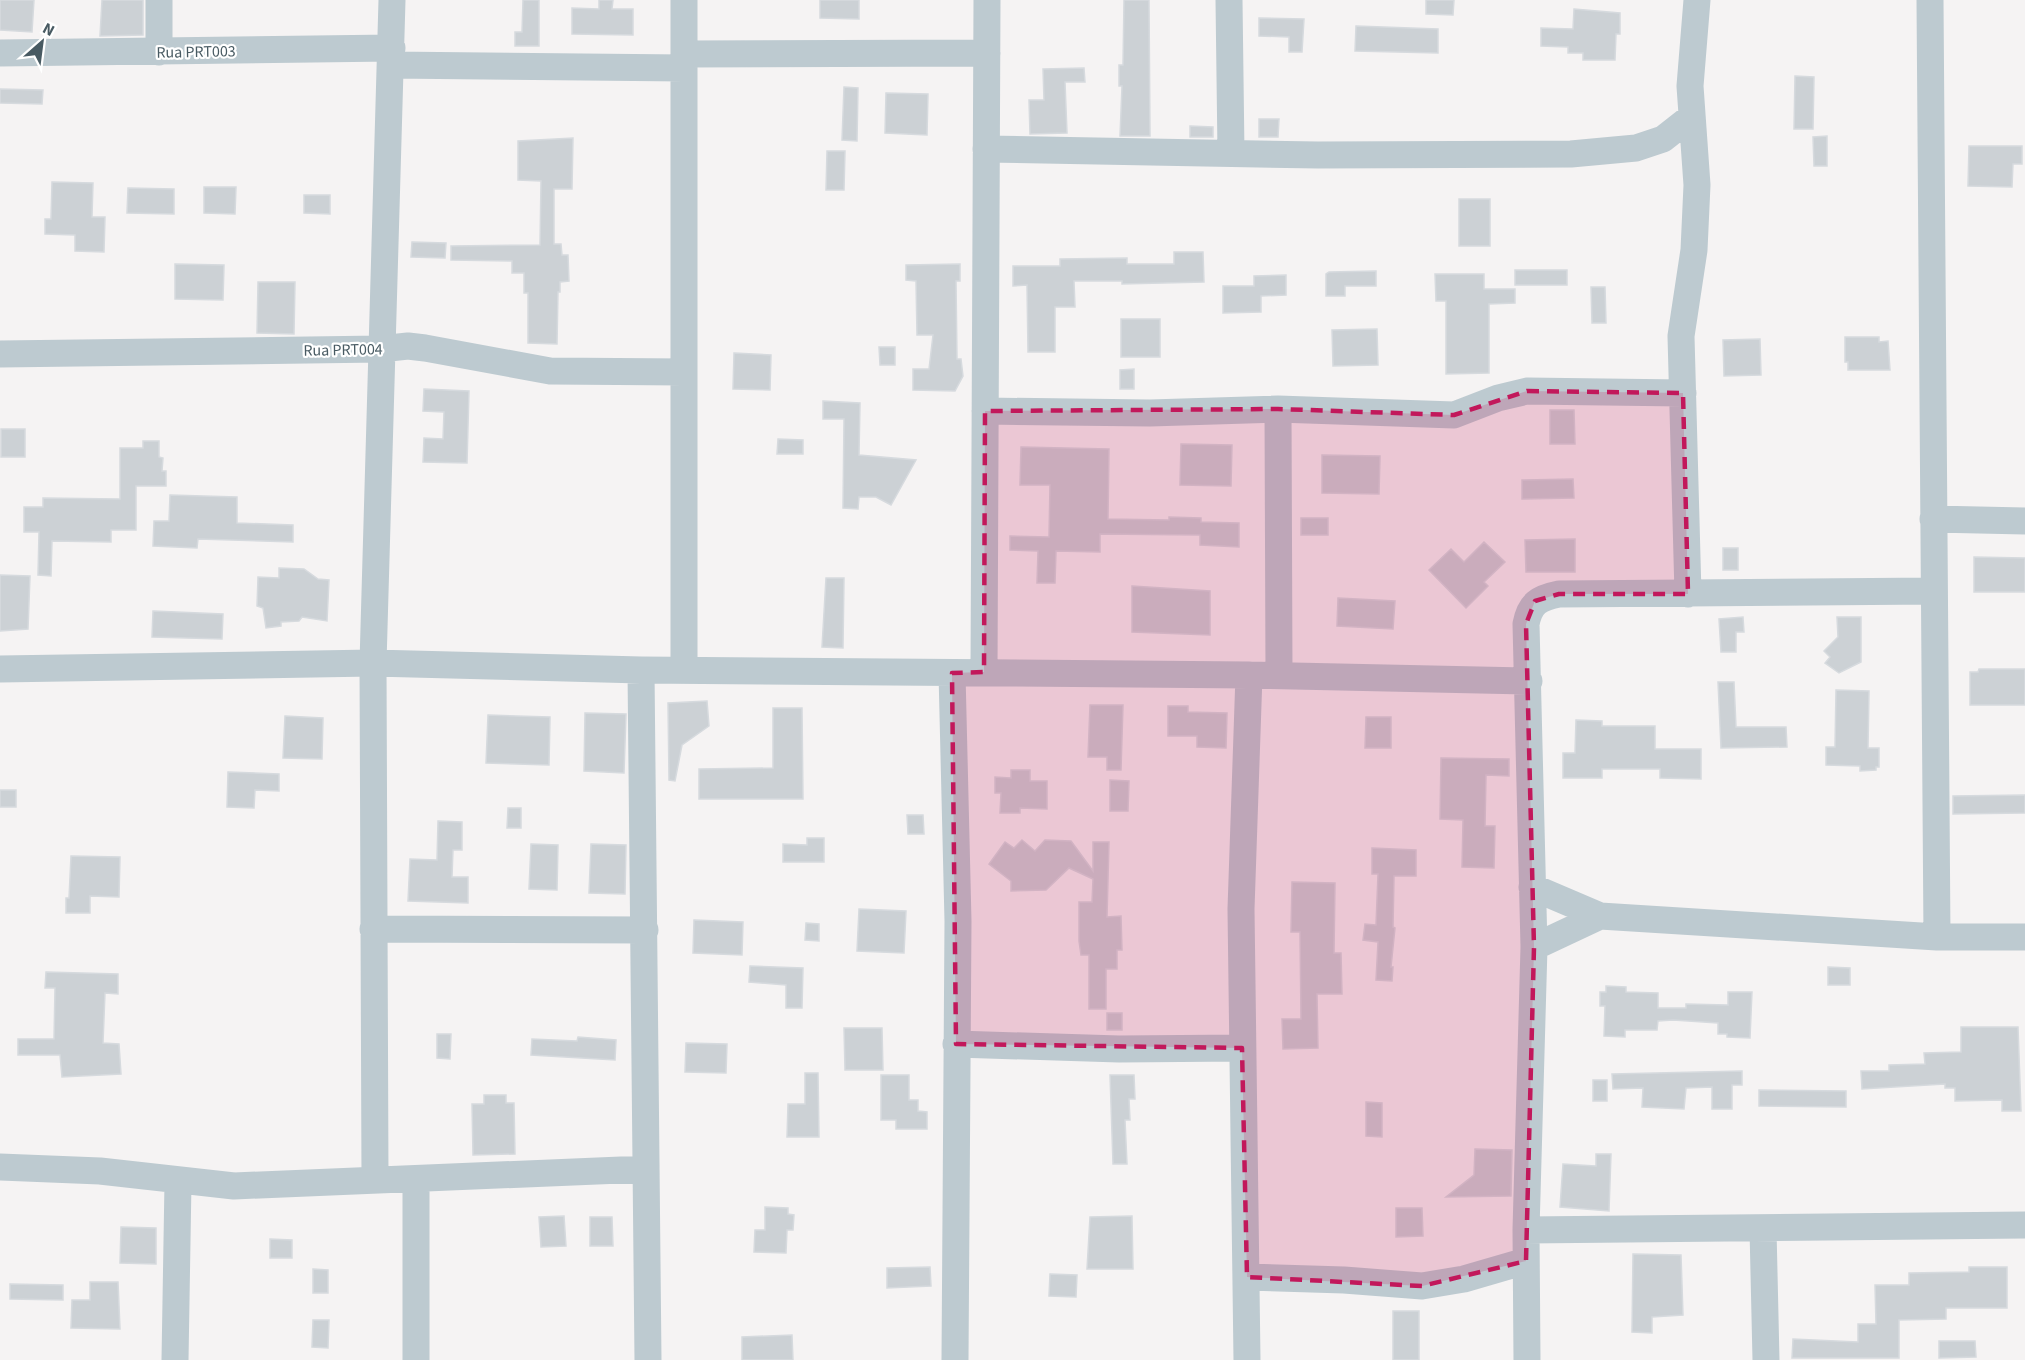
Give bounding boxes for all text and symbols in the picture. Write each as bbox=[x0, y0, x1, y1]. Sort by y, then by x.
north arrow bbox=[12, 12, 72, 72]
text: N bbox=[39, 17, 58, 42]
street label: Rua PRT003 bbox=[156, 40, 236, 64]
street label: Rua PRT004 bbox=[303, 338, 383, 362]

